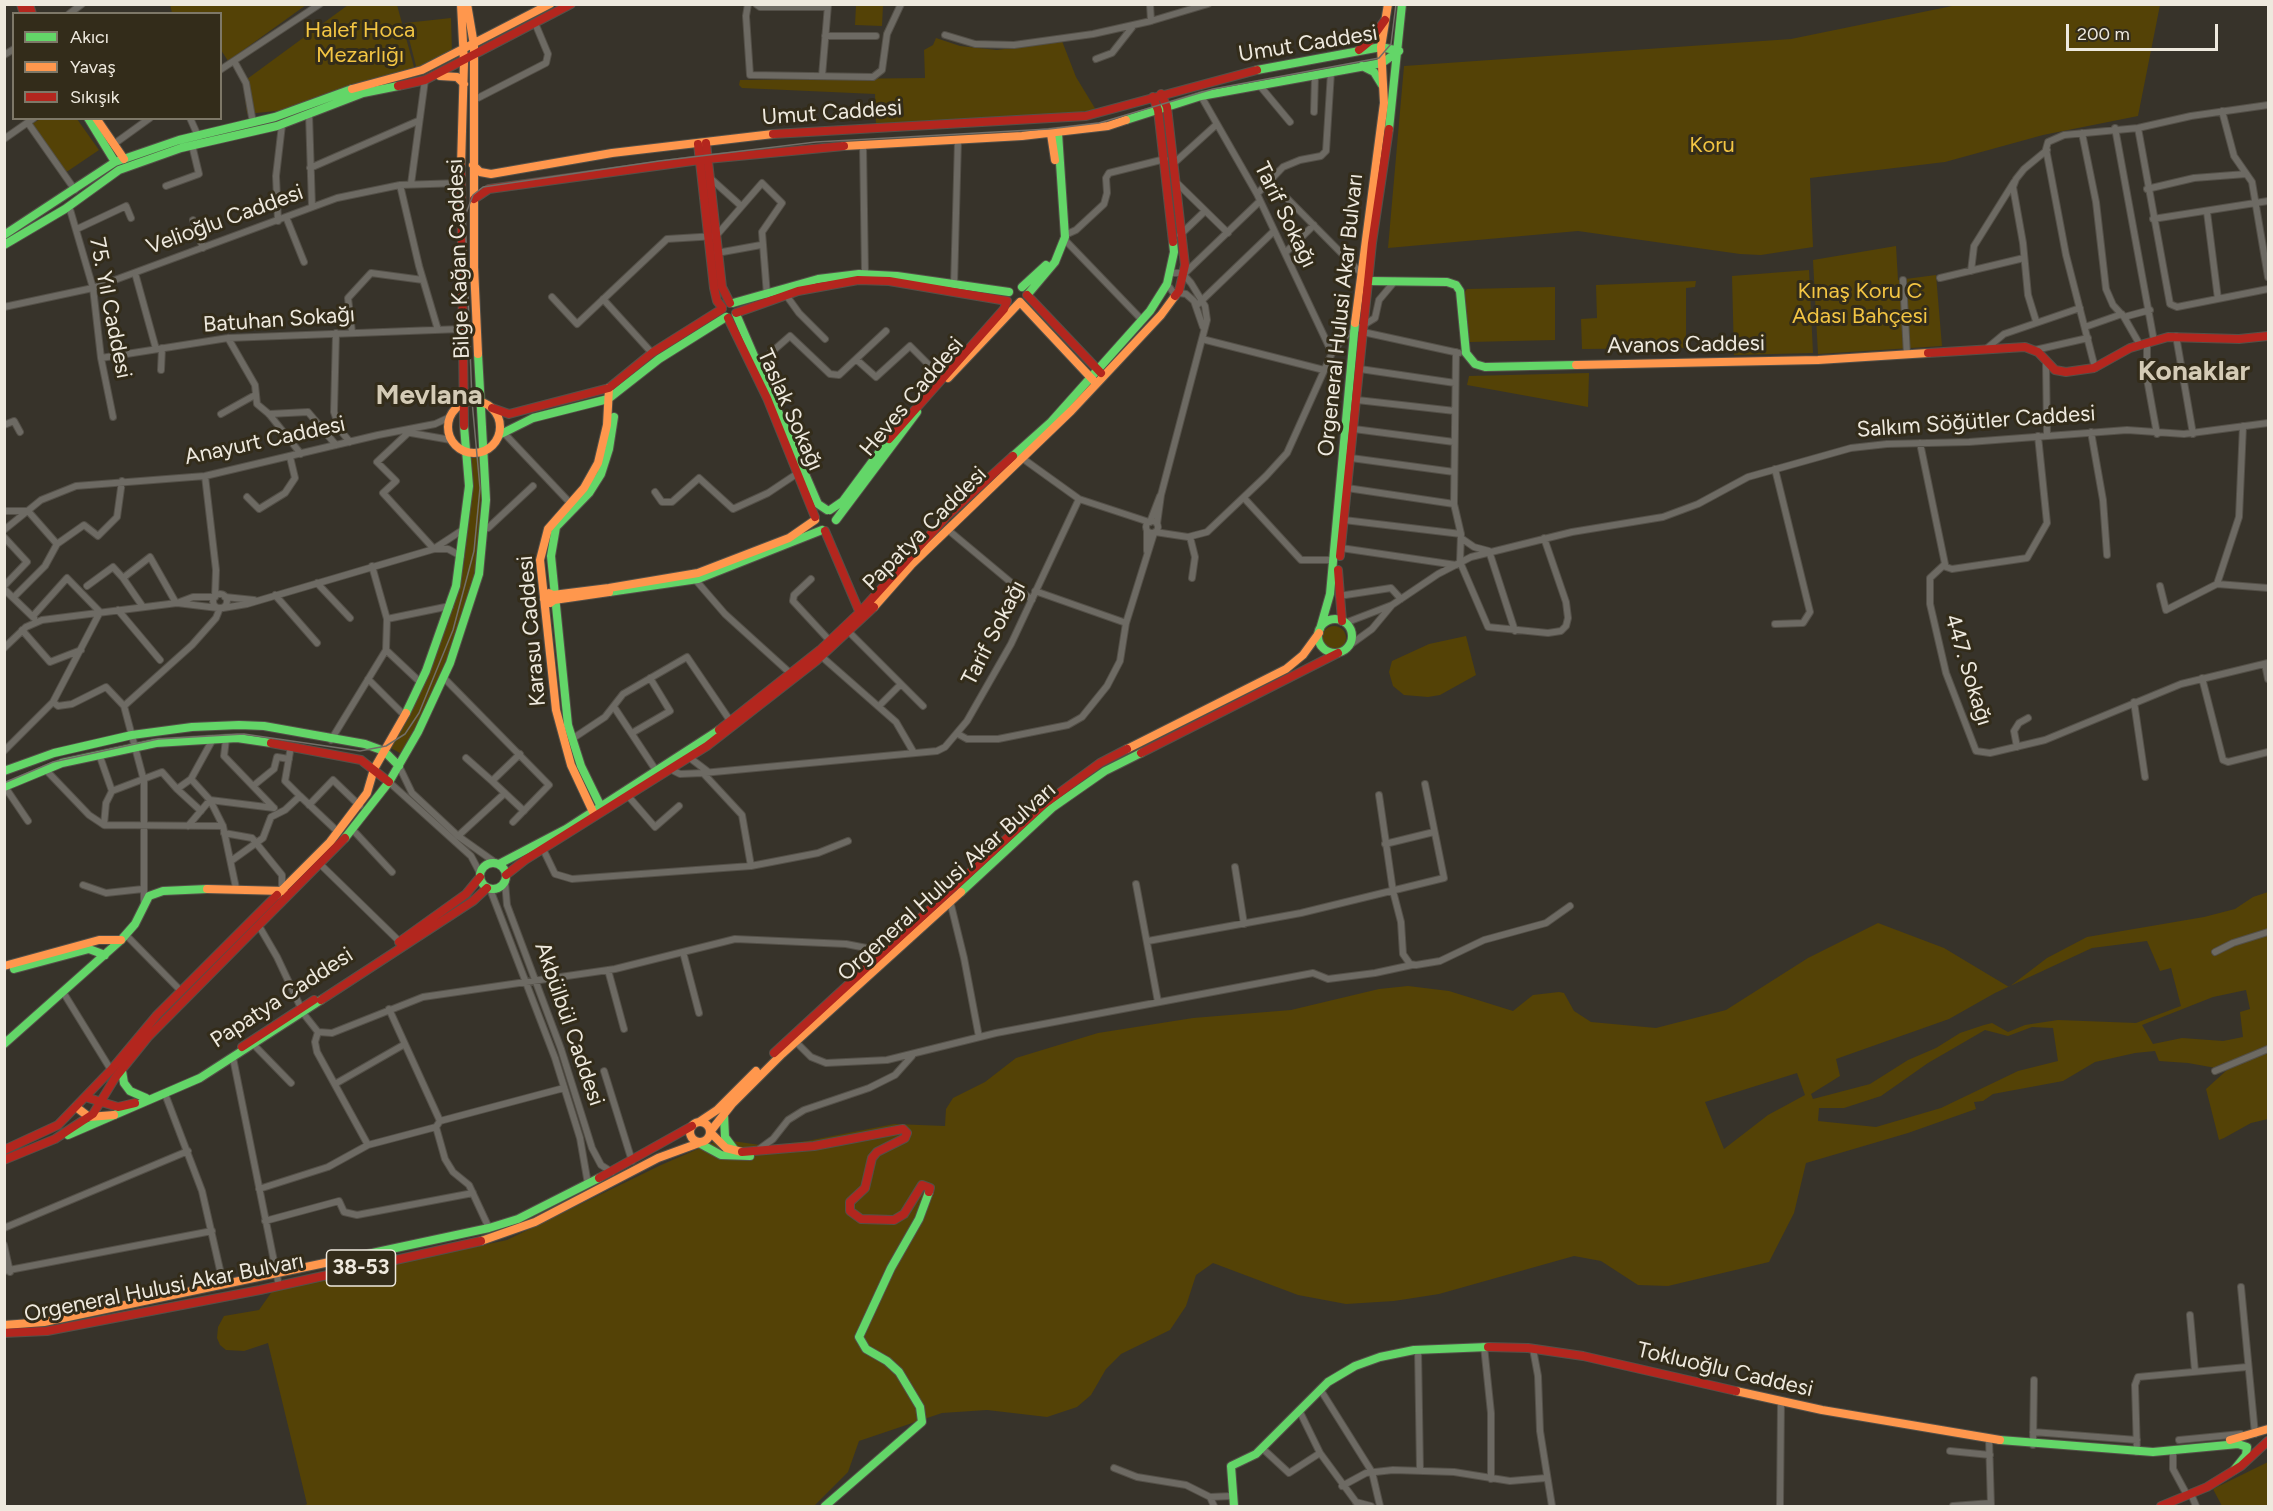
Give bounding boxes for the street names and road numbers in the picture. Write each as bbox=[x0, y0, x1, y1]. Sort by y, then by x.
street label: Umut Caddesi bbox=[1237, 20, 1379, 68]
street label: Umut Caddesi bbox=[761, 95, 903, 131]
street label: Bilge Kağan Caddesi bbox=[442, 158, 476, 360]
street label: Tarif Sokağı bbox=[1248, 158, 1322, 272]
street label: Orgeneral Hulusi Akar Bulvarı bbox=[1313, 172, 1369, 458]
street label: Velioğlu Caddesi bbox=[143, 179, 307, 261]
street label: 75. Yıl Caddesi bbox=[83, 235, 137, 381]
street label: Batuhan Sokağı bbox=[202, 302, 356, 338]
street label: Avanos Caddesi bbox=[1607, 330, 1765, 360]
street label: Heves Caddesi bbox=[855, 332, 969, 462]
street label: Taslak Sokağı bbox=[751, 345, 829, 475]
street label: Salkım Söğütler Caddesi bbox=[1856, 400, 2096, 444]
street label: Anayurt Caddesi bbox=[182, 411, 348, 471]
street label: Papatya Caddesi bbox=[858, 462, 992, 596]
street label: Karasu Caddesi bbox=[512, 554, 552, 708]
street label: Tarif Sokağı bbox=[956, 576, 1032, 690]
street label: 447. Sokağı bbox=[1939, 611, 1997, 729]
street label: Orgeneral Hulusi Akar Bulvarı bbox=[833, 777, 1061, 987]
street label: Akbülbül Caddesi bbox=[529, 939, 609, 1109]
street label: Papatya Caddesi bbox=[206, 942, 358, 1054]
street label: Orgeneral Hulusi Akar Bulvarı bbox=[22, 1248, 306, 1328]
road number: 38-53 bbox=[326, 1250, 395, 1286]
street label: Tokluoğlu Caddesi bbox=[1634, 1337, 1816, 1403]

